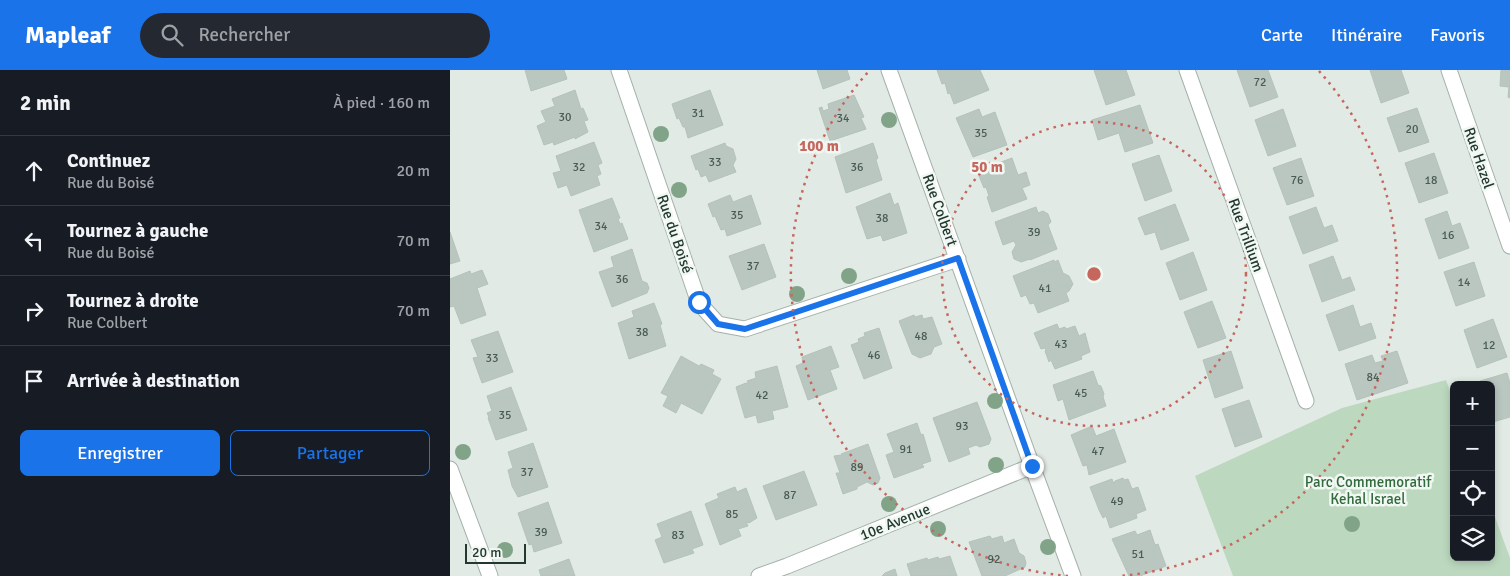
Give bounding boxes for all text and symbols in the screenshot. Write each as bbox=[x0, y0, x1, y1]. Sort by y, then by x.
search box bbox=[140, 13, 490, 58]
text: Mapleaf bbox=[25, 20, 110, 50]
icon: search bbox=[158, 21, 186, 49]
text: Rechercher bbox=[198, 23, 290, 47]
text: Carte bbox=[1261, 24, 1303, 46]
text: Itinéraire bbox=[1331, 24, 1402, 46]
text: Favoris bbox=[1430, 24, 1485, 46]
house number: 72 bbox=[1254, 75, 1266, 90]
text: 2 min bbox=[20, 90, 71, 116]
text: À pied · 160 m bbox=[333, 93, 430, 113]
house number: 31 bbox=[692, 106, 704, 121]
house number: 30 bbox=[559, 110, 571, 125]
house number: 34 bbox=[837, 111, 850, 126]
house number: 20 bbox=[1406, 122, 1418, 137]
street label: Rue Hazel bbox=[1460, 125, 1498, 191]
house number: 35 bbox=[975, 126, 987, 141]
text: 100 m bbox=[799, 137, 839, 155]
text: Continuez bbox=[67, 149, 150, 173]
house number: 33 bbox=[709, 155, 721, 170]
icon: ahead bbox=[20, 157, 48, 185]
text: 50 m bbox=[971, 158, 1003, 176]
house number: 32 bbox=[573, 160, 585, 175]
house number: 36 bbox=[851, 160, 863, 175]
text: 20 m bbox=[396, 161, 430, 181]
street label: Rue Colbert bbox=[919, 172, 961, 248]
text: Rue du Boisé bbox=[67, 173, 155, 193]
house number: 76 bbox=[1291, 173, 1303, 188]
house number: 18 bbox=[1425, 173, 1437, 188]
street label: Rue du Boisé bbox=[653, 192, 697, 276]
street label: Rue Trillium bbox=[1224, 196, 1268, 274]
house number: 35 bbox=[731, 208, 743, 223]
house number: 38 bbox=[876, 211, 888, 226]
text: Tournez à gauche bbox=[67, 219, 208, 243]
house number: 34 bbox=[595, 219, 608, 234]
house number: 39 bbox=[1028, 225, 1040, 240]
icon: left bbox=[20, 227, 48, 255]
house number: 16 bbox=[1442, 228, 1454, 243]
text: 70 m bbox=[396, 231, 430, 251]
text: Rue du Boisé bbox=[67, 243, 155, 263]
house number: 37 bbox=[747, 259, 759, 274]
centre of rings bbox=[1085, 265, 1103, 283]
house number: 36 bbox=[616, 272, 628, 287]
house number: 14 bbox=[1458, 275, 1471, 290]
house number: 41 bbox=[1039, 281, 1051, 296]
text: Tournez à droite bbox=[67, 289, 199, 313]
route start bbox=[688, 291, 711, 314]
icon: right bbox=[20, 297, 48, 325]
text: 70 m bbox=[396, 301, 430, 321]
text: Rue Colbert bbox=[67, 313, 147, 333]
house number: 38 bbox=[636, 325, 648, 340]
house number: 48 bbox=[915, 329, 927, 344]
house number: 43 bbox=[1055, 337, 1067, 352]
house number: 12 bbox=[1483, 338, 1495, 353]
house number: 46 bbox=[868, 348, 880, 363]
house number: 33 bbox=[486, 351, 498, 366]
icon: arrive bbox=[20, 367, 48, 395]
text: Arrivée à destination bbox=[67, 369, 240, 393]
house number: 84 bbox=[1367, 370, 1380, 385]
map controls bbox=[1450, 381, 1495, 561]
button: + bbox=[1450, 381, 1495, 426]
house number: 45 bbox=[1075, 386, 1087, 401]
house number: 42 bbox=[756, 388, 768, 403]
house number: 35 bbox=[499, 408, 511, 423]
house number: 93 bbox=[956, 419, 968, 434]
button: − bbox=[1450, 426, 1495, 471]
button: Enregistrer bbox=[20, 430, 220, 476]
button: Partager bbox=[230, 430, 430, 476]
house number: 91 bbox=[900, 442, 912, 457]
house number: 47 bbox=[1092, 444, 1104, 459]
route end bbox=[1021, 455, 1044, 478]
house number: 89 bbox=[851, 460, 863, 475]
house number: 37 bbox=[521, 465, 533, 480]
button: locate bbox=[1450, 471, 1495, 516]
park label: Parc Commemoratif Kehal Israel bbox=[1305, 473, 1432, 508]
house number: 87 bbox=[784, 488, 796, 503]
house number: 49 bbox=[1111, 494, 1123, 509]
street label: 10e Avenue bbox=[857, 500, 933, 544]
house number: 85 bbox=[726, 507, 738, 522]
button: layers bbox=[1450, 516, 1495, 561]
house number: 39 bbox=[535, 525, 547, 540]
house number: 83 bbox=[672, 528, 684, 543]
scale bar bbox=[465, 541, 526, 564]
text: 20 m bbox=[472, 544, 501, 561]
house number: 51 bbox=[1132, 547, 1144, 562]
house number: 92 bbox=[988, 552, 1000, 567]

